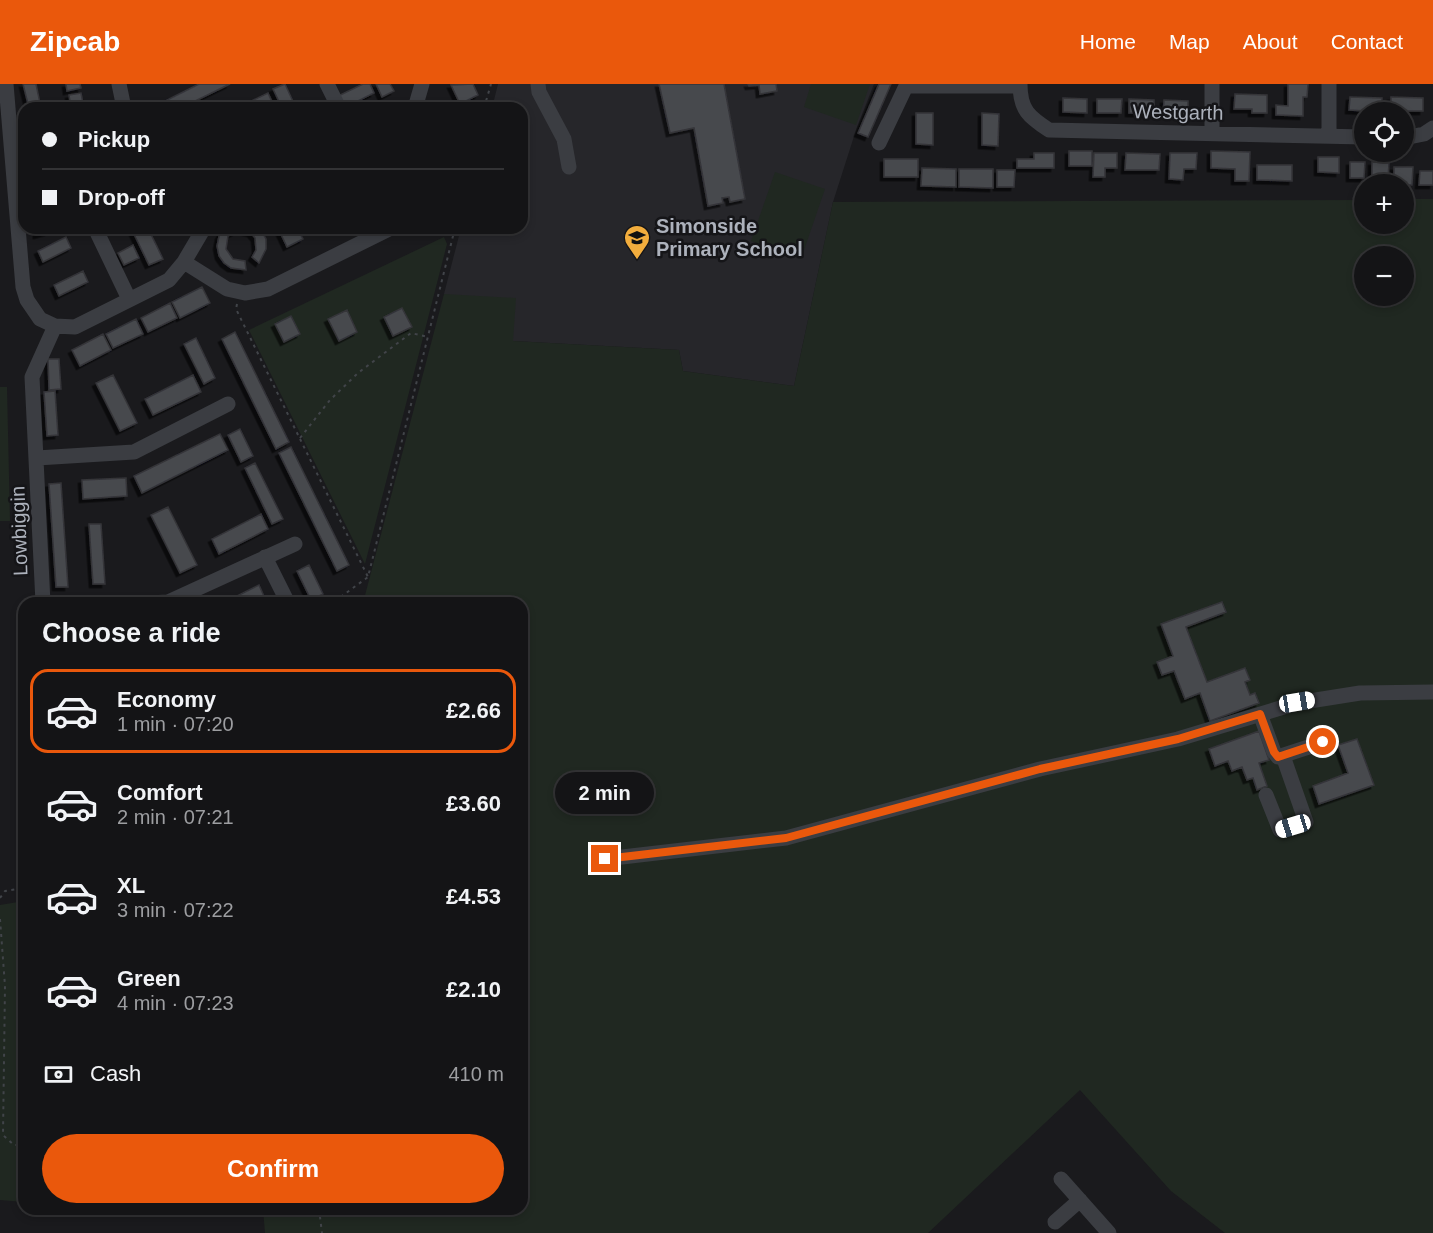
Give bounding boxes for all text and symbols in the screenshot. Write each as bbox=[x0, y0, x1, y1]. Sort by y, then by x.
text: Zipcab bbox=[30, 26, 120, 57]
text: Home bbox=[1080, 30, 1136, 53]
text: Map bbox=[1169, 30, 1210, 53]
text: About bbox=[1243, 30, 1298, 53]
text: Contact bbox=[1331, 30, 1403, 53]
street label: Westgarth bbox=[1132, 100, 1224, 124]
map controls bbox=[1354, 102, 1414, 306]
button: locate bbox=[1354, 102, 1414, 162]
text: Pickup bbox=[78, 127, 150, 152]
button: + bbox=[1354, 174, 1414, 234]
text: Drop-off bbox=[78, 185, 165, 210]
place label: Simonside Primary School bbox=[656, 215, 803, 260]
school or university icon: Simonside Primary School bbox=[622, 223, 652, 261]
button: − bbox=[1354, 246, 1414, 306]
street label: Lowbiggin bbox=[6, 486, 32, 576]
text: Choose a ride bbox=[42, 618, 221, 648]
icon: car bbox=[45, 684, 99, 738]
text: Economy bbox=[117, 687, 216, 712]
car bbox=[1278, 690, 1316, 714]
text: £2.66 bbox=[446, 698, 501, 723]
text: 1 min · 07:20 bbox=[117, 713, 234, 735]
route start bbox=[1309, 728, 1336, 755]
callout: 2 min bbox=[556, 772, 654, 814]
icon: car bbox=[45, 777, 99, 831]
text: Comfort bbox=[117, 780, 203, 805]
text: 2 min bbox=[578, 782, 631, 804]
text: £3.60 bbox=[446, 791, 501, 816]
text: 2 min · 07:21 bbox=[117, 806, 234, 828]
car bbox=[1273, 812, 1313, 840]
route end bbox=[591, 845, 618, 872]
icon: car bbox=[45, 870, 99, 924]
text: XL bbox=[117, 873, 145, 898]
text: £4.53 bbox=[446, 884, 501, 909]
text: 3 min · 07:22 bbox=[117, 899, 234, 921]
icon: car bbox=[45, 963, 99, 1017]
text: Green bbox=[117, 966, 181, 991]
text: £2.10 bbox=[446, 977, 501, 1002]
text: 4 min · 07:23 bbox=[117, 992, 234, 1014]
icon: cash bbox=[42, 1058, 75, 1091]
text: Cash bbox=[90, 1061, 141, 1086]
text: 410 m bbox=[448, 1063, 504, 1085]
button: Confirm bbox=[42, 1134, 504, 1203]

